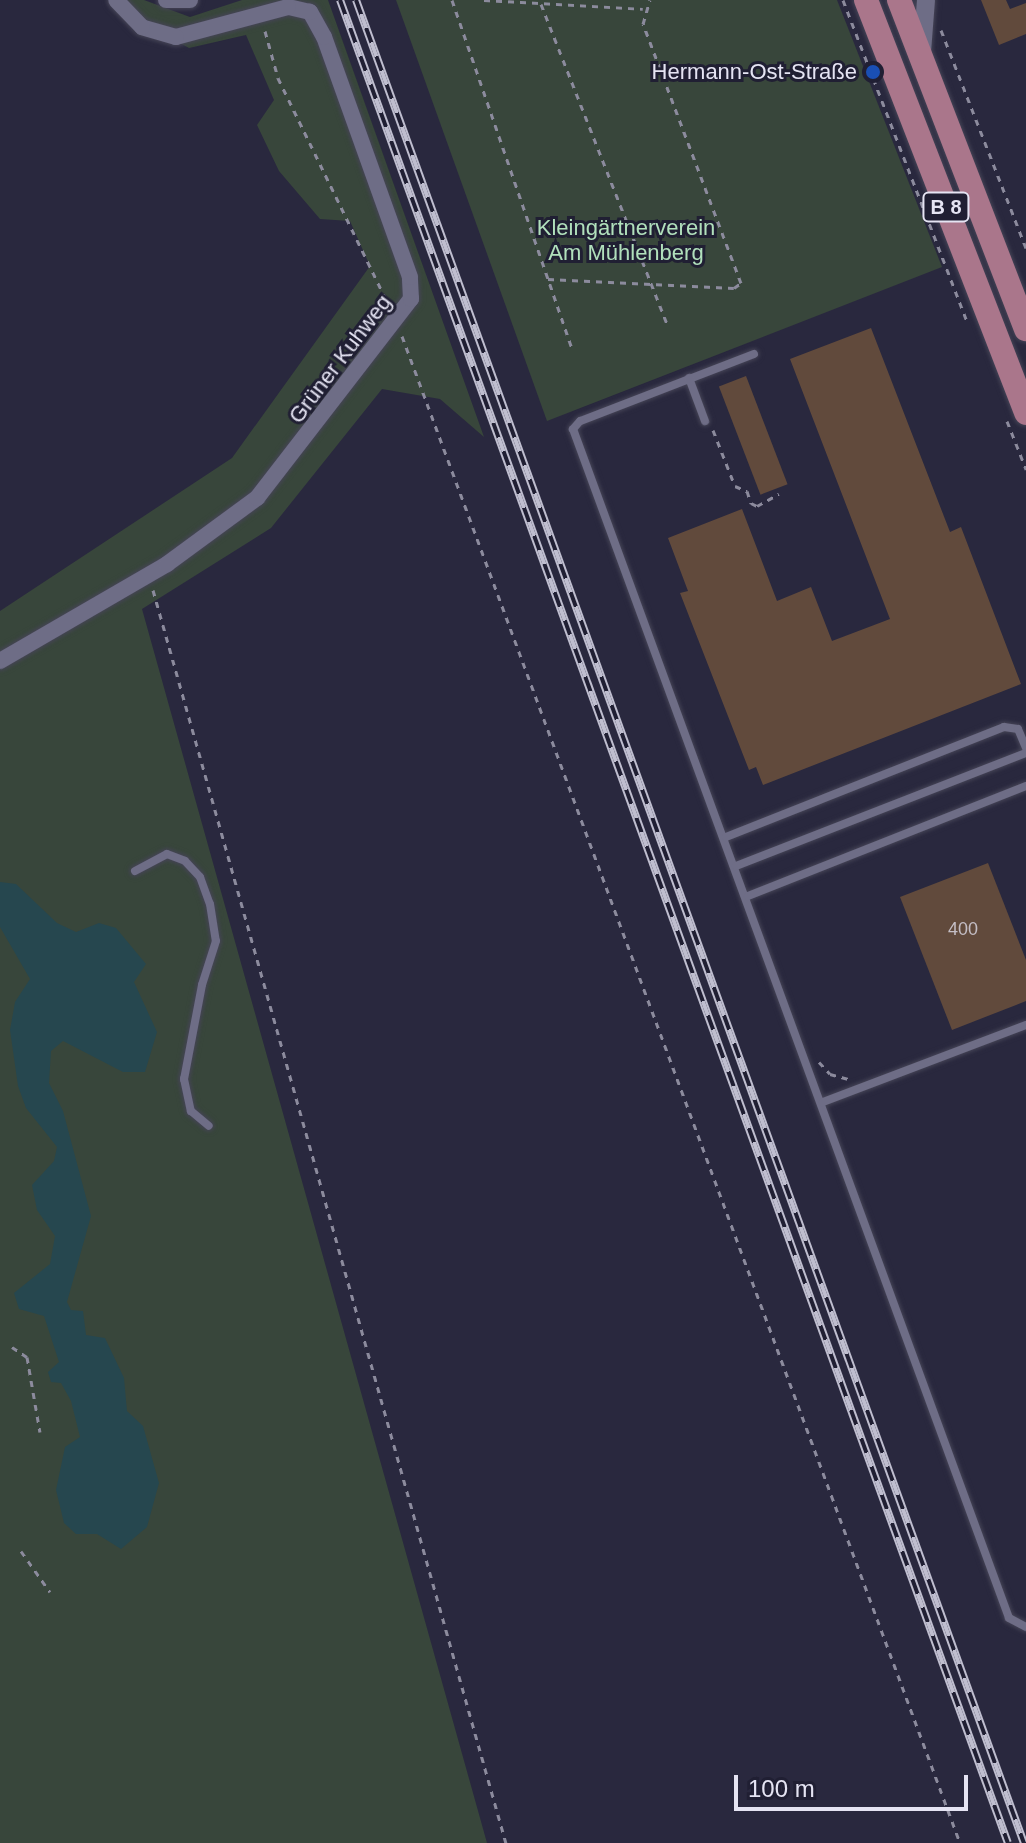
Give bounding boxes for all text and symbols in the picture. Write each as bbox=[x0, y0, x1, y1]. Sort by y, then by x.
place label: Hermann-Ost-Straße bbox=[652, 59, 857, 85]
marker: Hermann-Ost-Straße bbox=[864, 63, 882, 81]
road number: B 8 bbox=[922, 191, 970, 223]
park label: Kleingärtnerverein Am Mühlenberg bbox=[537, 214, 715, 266]
street label: Grüner Kuhweg bbox=[283, 290, 397, 428]
house number: 400 bbox=[948, 918, 978, 940]
scale bar bbox=[738, 1759, 972, 1809]
text: 100 m bbox=[748, 1775, 815, 1802]

